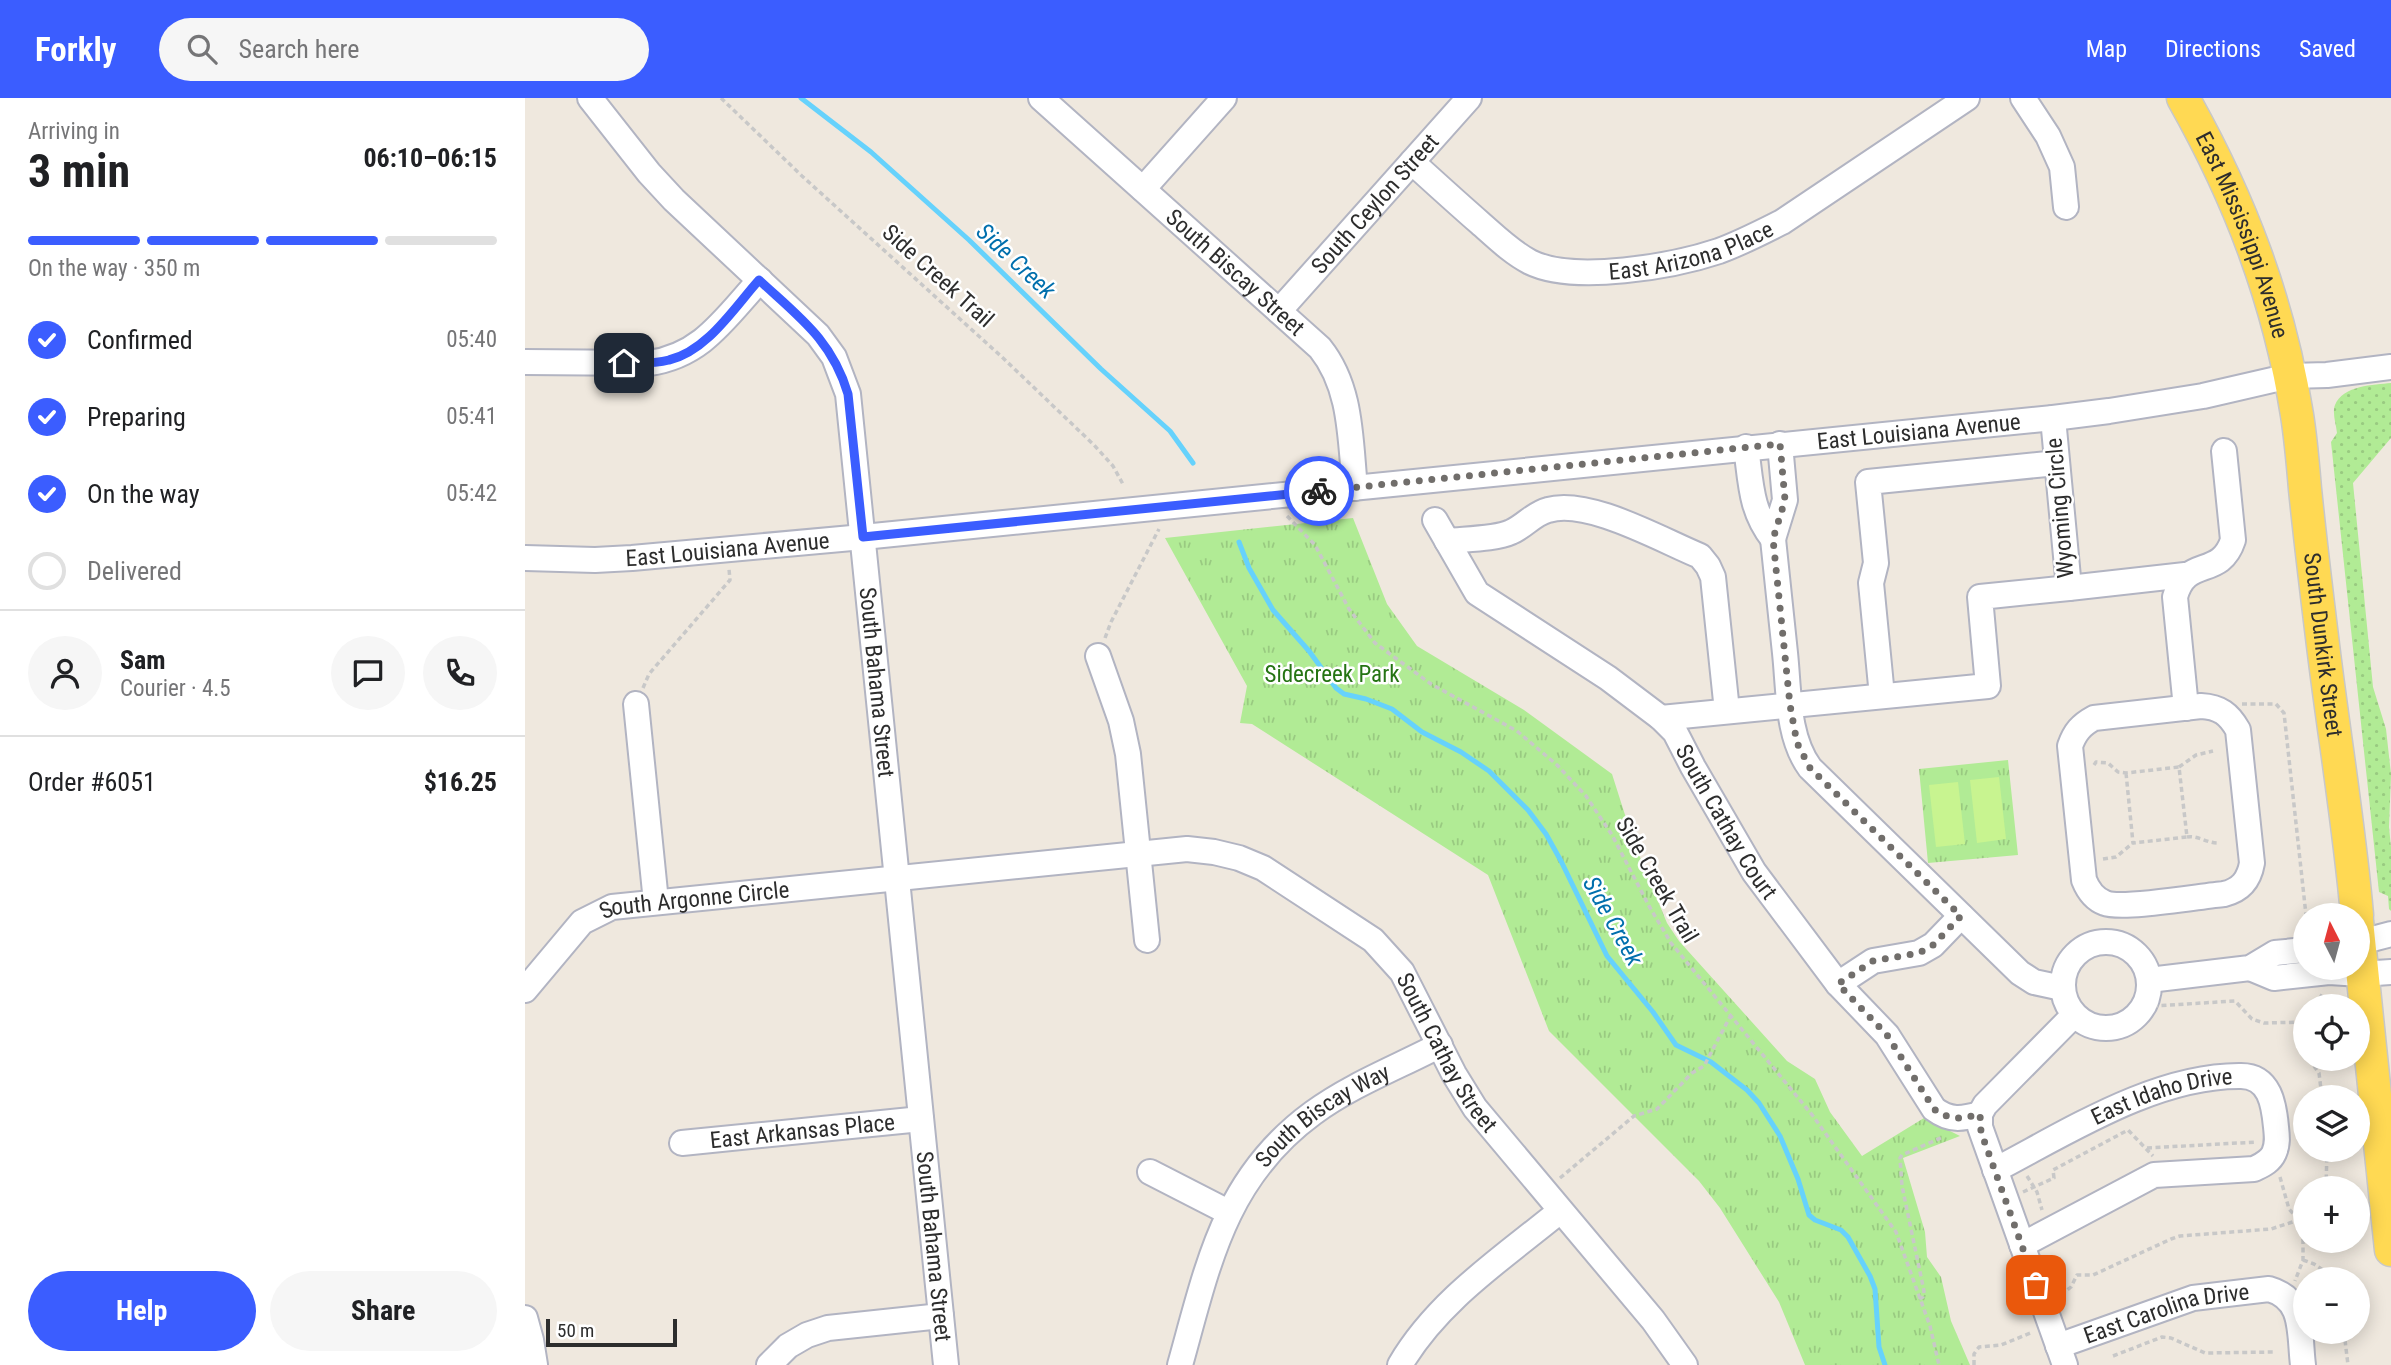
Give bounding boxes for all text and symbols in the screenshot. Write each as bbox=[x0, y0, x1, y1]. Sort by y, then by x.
search box bbox=[159, 18, 649, 81]
text: Forkly bbox=[35, 30, 117, 69]
icon: search bbox=[183, 30, 221, 68]
text: Search here bbox=[239, 34, 359, 64]
text: Map bbox=[2086, 35, 2127, 63]
text: Directions bbox=[2165, 35, 2261, 63]
text: Saved bbox=[2299, 35, 2356, 63]
text: Arriving in bbox=[28, 118, 120, 145]
street label: East Mississippi Avenue bbox=[2190, 127, 2294, 341]
street label: South Ceylon Street bbox=[1305, 128, 1444, 279]
text: 06:10–06:15 bbox=[363, 143, 497, 173]
text: 3 min bbox=[28, 144, 130, 198]
street label: South Biscay Street bbox=[1161, 203, 1310, 341]
street label: East Arizona Place bbox=[1608, 215, 1778, 285]
water label: Side Creek bbox=[971, 217, 1062, 305]
street label: Side Creek Trail bbox=[877, 219, 999, 333]
text: On the way · 350 m bbox=[28, 255, 200, 282]
icon: check bbox=[28, 321, 66, 359]
text: Confirmed bbox=[87, 325, 193, 355]
text: 05:40 bbox=[446, 326, 497, 353]
pin bbox=[594, 333, 654, 393]
icon: home bbox=[605, 344, 643, 382]
icon: check bbox=[28, 398, 66, 436]
text: Preparing bbox=[87, 402, 186, 432]
text: 05:41 bbox=[446, 403, 497, 430]
street label: East Louisiana Avenue bbox=[1816, 408, 2022, 455]
street label: Wyoming Circle bbox=[2040, 437, 2080, 579]
courier bbox=[1284, 456, 1354, 526]
icon: bike bbox=[1300, 472, 1338, 510]
icon: check bbox=[28, 475, 66, 513]
text: On the way bbox=[87, 479, 200, 509]
text: 05:42 bbox=[446, 480, 497, 507]
street label: East Louisiana Avenue bbox=[625, 527, 831, 572]
street label: South Dunkirk Street bbox=[2299, 551, 2349, 739]
text: Delivered bbox=[87, 556, 182, 586]
street label: South Bahama Street bbox=[854, 586, 900, 779]
button: person bbox=[28, 636, 102, 710]
button: chat bbox=[331, 636, 405, 710]
button: phone bbox=[423, 636, 497, 710]
text: Sam bbox=[120, 645, 166, 675]
park label: Sidecreek Park bbox=[1264, 661, 1400, 688]
text: Courier · 4.5 bbox=[120, 675, 231, 702]
street label: South Cathay Court bbox=[1670, 740, 1783, 904]
text: Order #6051 bbox=[28, 767, 156, 797]
text: $16.25 bbox=[424, 767, 497, 797]
street label: Side Creek Trail bbox=[1610, 812, 1704, 948]
water label: Side Creek bbox=[1577, 871, 1649, 971]
street label: South Argonne Circle bbox=[595, 876, 791, 925]
north arrow bbox=[2293, 903, 2369, 980]
map controls bbox=[2293, 903, 2370, 1344]
street label: South Cathay Street bbox=[1391, 968, 1503, 1138]
button: locate bbox=[2293, 994, 2370, 1071]
street label: South Biscay Way bbox=[1249, 1058, 1394, 1172]
street label: East Idaho Drive bbox=[2087, 1063, 2233, 1130]
button: layers bbox=[2293, 1085, 2370, 1162]
street label: East Arkansas Place bbox=[709, 1108, 896, 1154]
street label: South Bahama Street bbox=[911, 1150, 957, 1343]
button: + bbox=[2293, 1176, 2370, 1253]
pin bbox=[2006, 1255, 2066, 1315]
icon: bag bbox=[2017, 1266, 2055, 1304]
button: − bbox=[2293, 1267, 2370, 1344]
button: Help bbox=[28, 1271, 256, 1351]
button: Share bbox=[270, 1271, 497, 1351]
street label: East Carolina Drive bbox=[2080, 1278, 2251, 1349]
scale bar bbox=[546, 1316, 677, 1348]
text: 50 m bbox=[557, 1319, 594, 1342]

